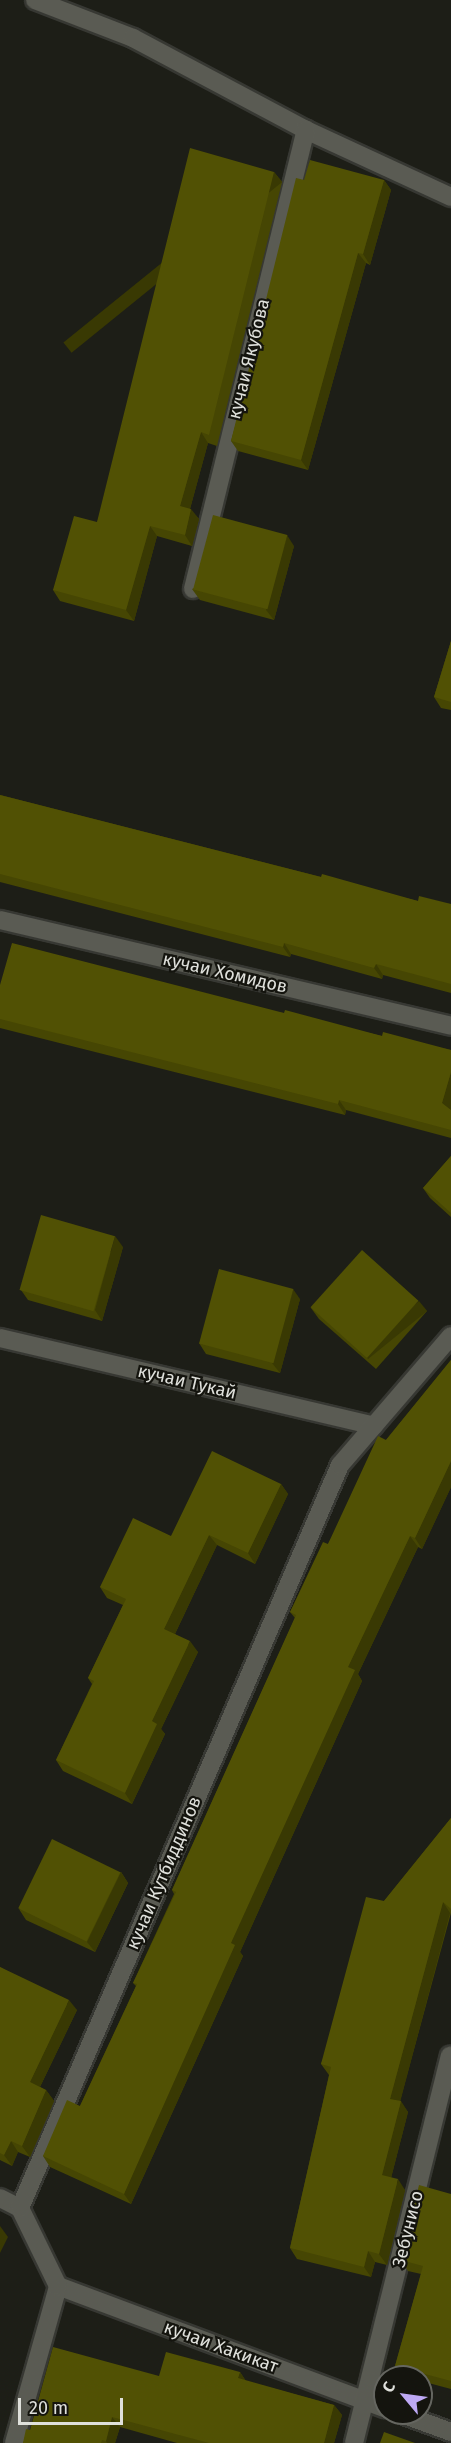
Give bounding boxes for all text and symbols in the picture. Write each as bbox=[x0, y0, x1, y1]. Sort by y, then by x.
street label: кучаи Якубова bbox=[224, 297, 274, 421]
street label: кучаи Хомидов bbox=[161, 948, 289, 998]
street label: кучаи Тукай bbox=[136, 1360, 238, 1404]
street label: кучаи Кутбиддинов bbox=[122, 1793, 206, 1953]
street label: Зебунисо bbox=[388, 2188, 428, 2270]
street label: кучаи Хакикат bbox=[161, 2316, 281, 2378]
north arrow bbox=[373, 2365, 433, 2425]
text: С bbox=[378, 2378, 399, 2396]
scale bar bbox=[21, 2386, 126, 2424]
text: 20 m bbox=[29, 2397, 68, 2419]

